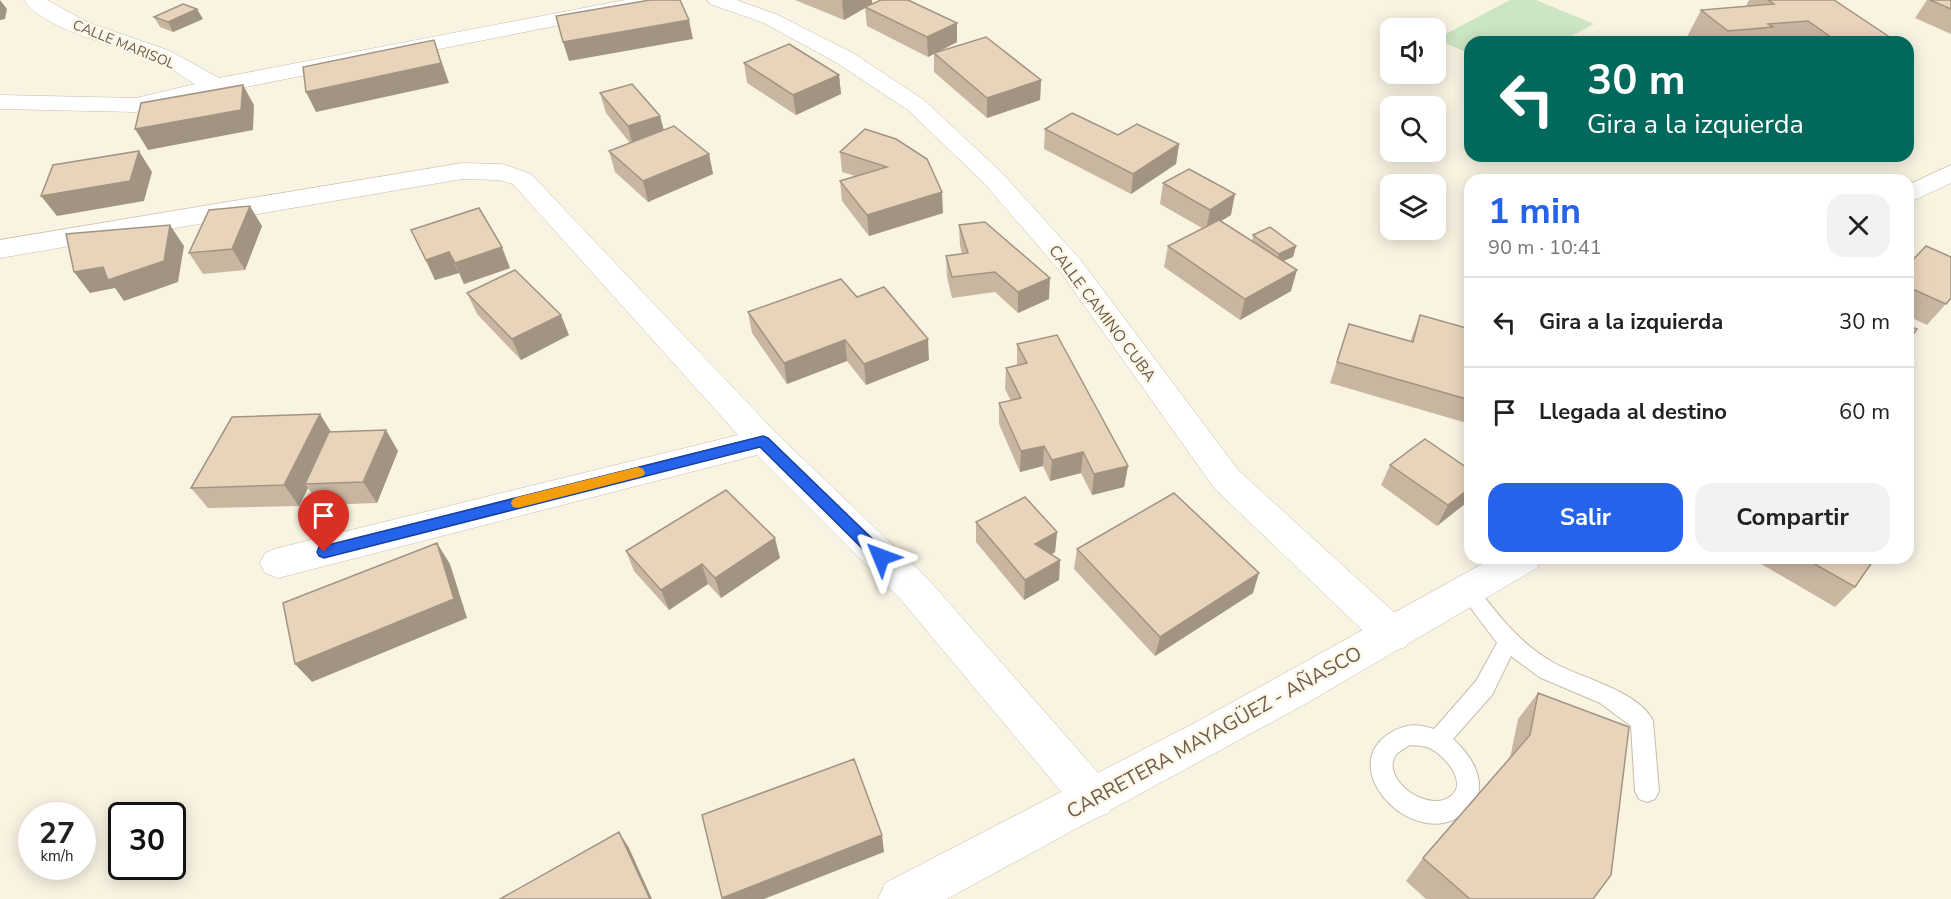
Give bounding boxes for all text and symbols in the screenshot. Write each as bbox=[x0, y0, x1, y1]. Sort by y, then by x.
street label: CALLE MARISOL bbox=[70, 15, 178, 74]
map controls bbox=[1380, 18, 1446, 240]
button: sound bbox=[1380, 18, 1446, 84]
text: 30 m bbox=[1587, 52, 1686, 109]
icon: left bbox=[1488, 60, 1566, 138]
button: search bbox=[1380, 96, 1446, 162]
text: Gira a la izquierda bbox=[1587, 106, 1804, 143]
button: layers bbox=[1380, 174, 1446, 240]
text: 1 min bbox=[1488, 187, 1581, 236]
button: close bbox=[1827, 194, 1890, 257]
text: 90 m · 10:41 bbox=[1488, 234, 1602, 261]
street label: CALLE CAMINO CUBA bbox=[1043, 241, 1161, 387]
icon: left bbox=[1488, 306, 1521, 339]
text: Gira a la izquierda bbox=[1539, 307, 1723, 337]
text: 30 m bbox=[1839, 307, 1890, 337]
icon: arrive bbox=[1488, 396, 1521, 429]
text: Llegada al destino bbox=[1539, 397, 1727, 427]
text: 60 m bbox=[1839, 397, 1890, 427]
button: Salir bbox=[1488, 483, 1683, 552]
button: Compartir bbox=[1695, 483, 1890, 552]
pin bbox=[298, 490, 349, 552]
icon: arrive bbox=[307, 499, 340, 532]
position arrow bbox=[849, 525, 913, 589]
street label: CARRETERA MAYAGÜEZ - AÑASCO bbox=[1062, 640, 1367, 825]
speed limit sign: 30 bbox=[108, 802, 186, 880]
text: 27 bbox=[39, 813, 75, 854]
text: km/h bbox=[40, 846, 74, 866]

